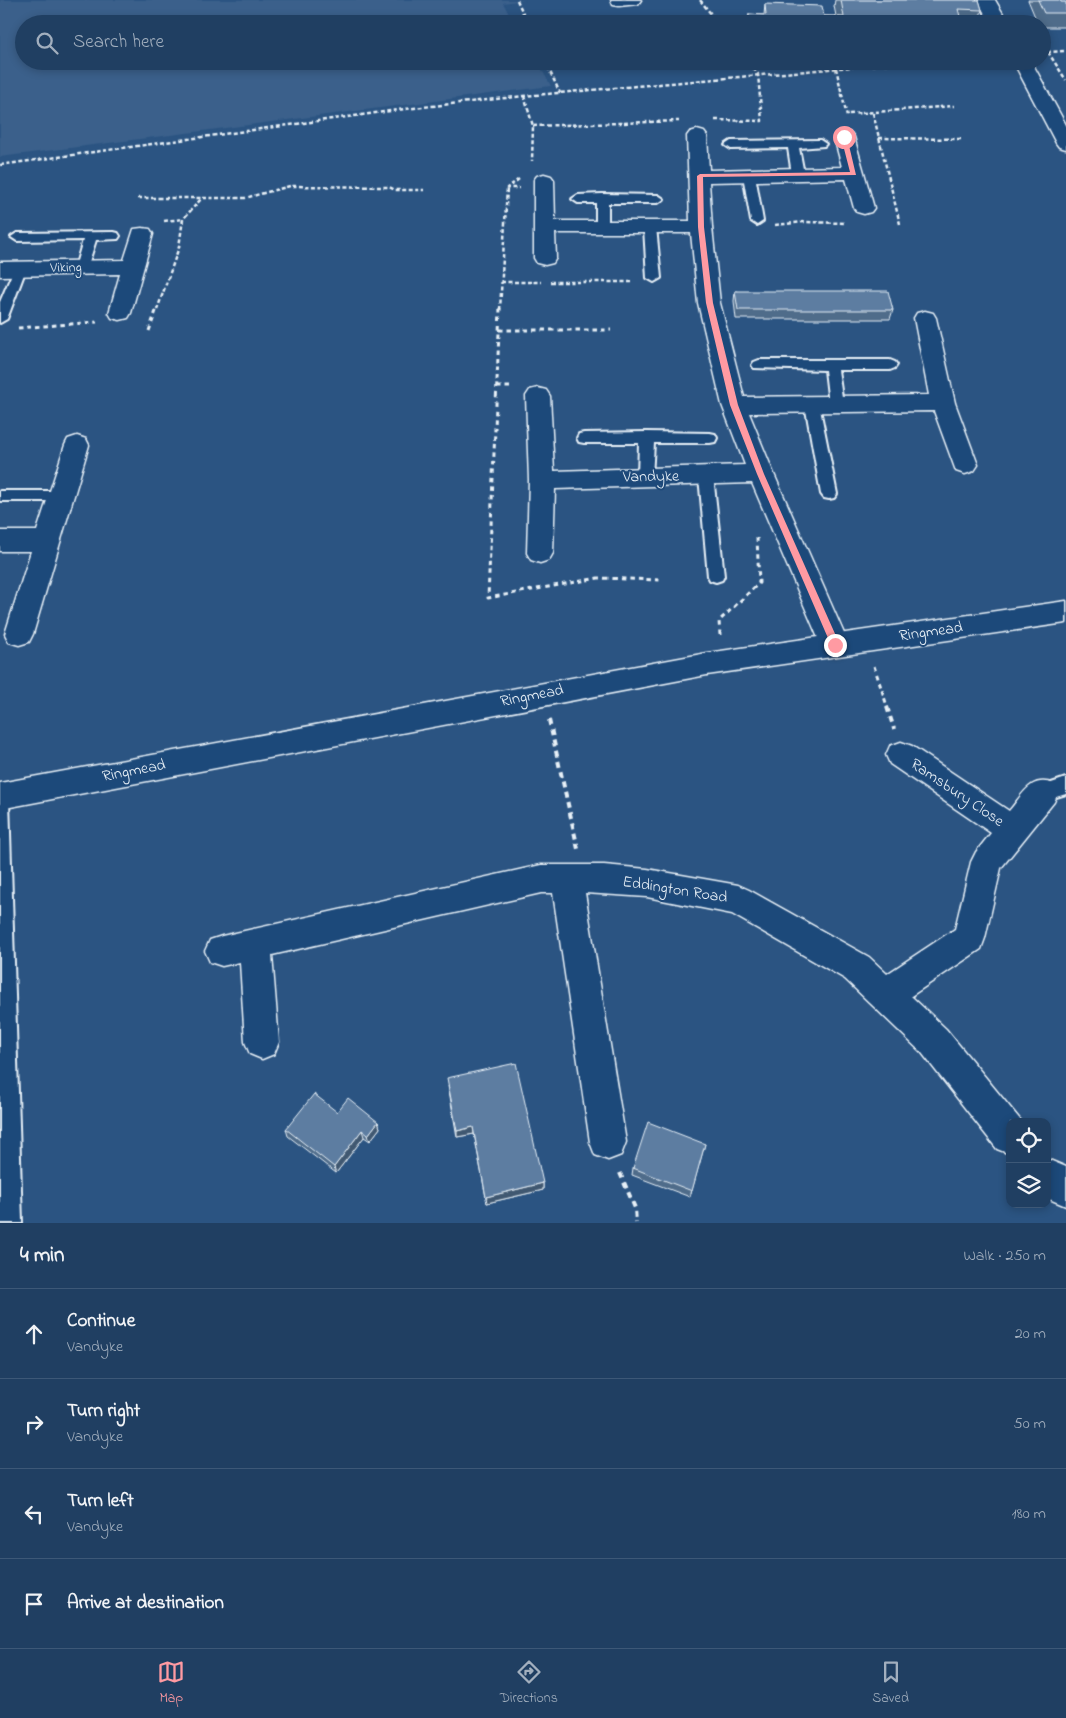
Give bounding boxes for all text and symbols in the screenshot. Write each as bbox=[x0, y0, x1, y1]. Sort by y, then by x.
search box bbox=[15, 15, 1051, 70]
icon: search bbox=[33, 29, 61, 57]
text: Search here bbox=[73, 29, 164, 56]
route start bbox=[833, 126, 856, 149]
street label: Viking bbox=[49, 257, 82, 280]
street label: Vandyke bbox=[622, 464, 680, 490]
street label: Ringmead bbox=[898, 616, 964, 648]
route end bbox=[824, 634, 847, 657]
street label: Ringmead bbox=[498, 678, 566, 714]
street label: Ringmead bbox=[100, 753, 168, 789]
street label: Ramsbury Close bbox=[905, 753, 1009, 834]
street label: Eddington Road bbox=[621, 870, 729, 910]
map controls bbox=[1006, 1118, 1051, 1208]
button: locate bbox=[1006, 1118, 1051, 1163]
button: layers bbox=[1006, 1163, 1051, 1208]
text: 4 min bbox=[20, 1241, 64, 1271]
text: Walk · 250 m bbox=[963, 1244, 1046, 1268]
text: Continue bbox=[67, 1308, 135, 1335]
icon: ahead bbox=[20, 1320, 48, 1348]
text: 20 m bbox=[1015, 1322, 1046, 1346]
text: Vandyke bbox=[67, 1335, 123, 1359]
text: Turn right bbox=[67, 1398, 140, 1425]
icon: right bbox=[20, 1410, 48, 1438]
text: 50 m bbox=[1014, 1412, 1046, 1436]
text: Vandyke bbox=[67, 1425, 123, 1449]
text: Turn left bbox=[67, 1488, 134, 1515]
icon: left bbox=[20, 1500, 48, 1528]
text: 180 m bbox=[1012, 1502, 1046, 1526]
text: Vandyke bbox=[67, 1515, 123, 1539]
icon: arrive bbox=[20, 1590, 48, 1618]
text: Arrive at destination bbox=[67, 1590, 224, 1617]
tab: Map bbox=[157, 1658, 185, 1709]
tab: Directions bbox=[500, 1658, 558, 1709]
tab: Saved bbox=[872, 1658, 909, 1709]

